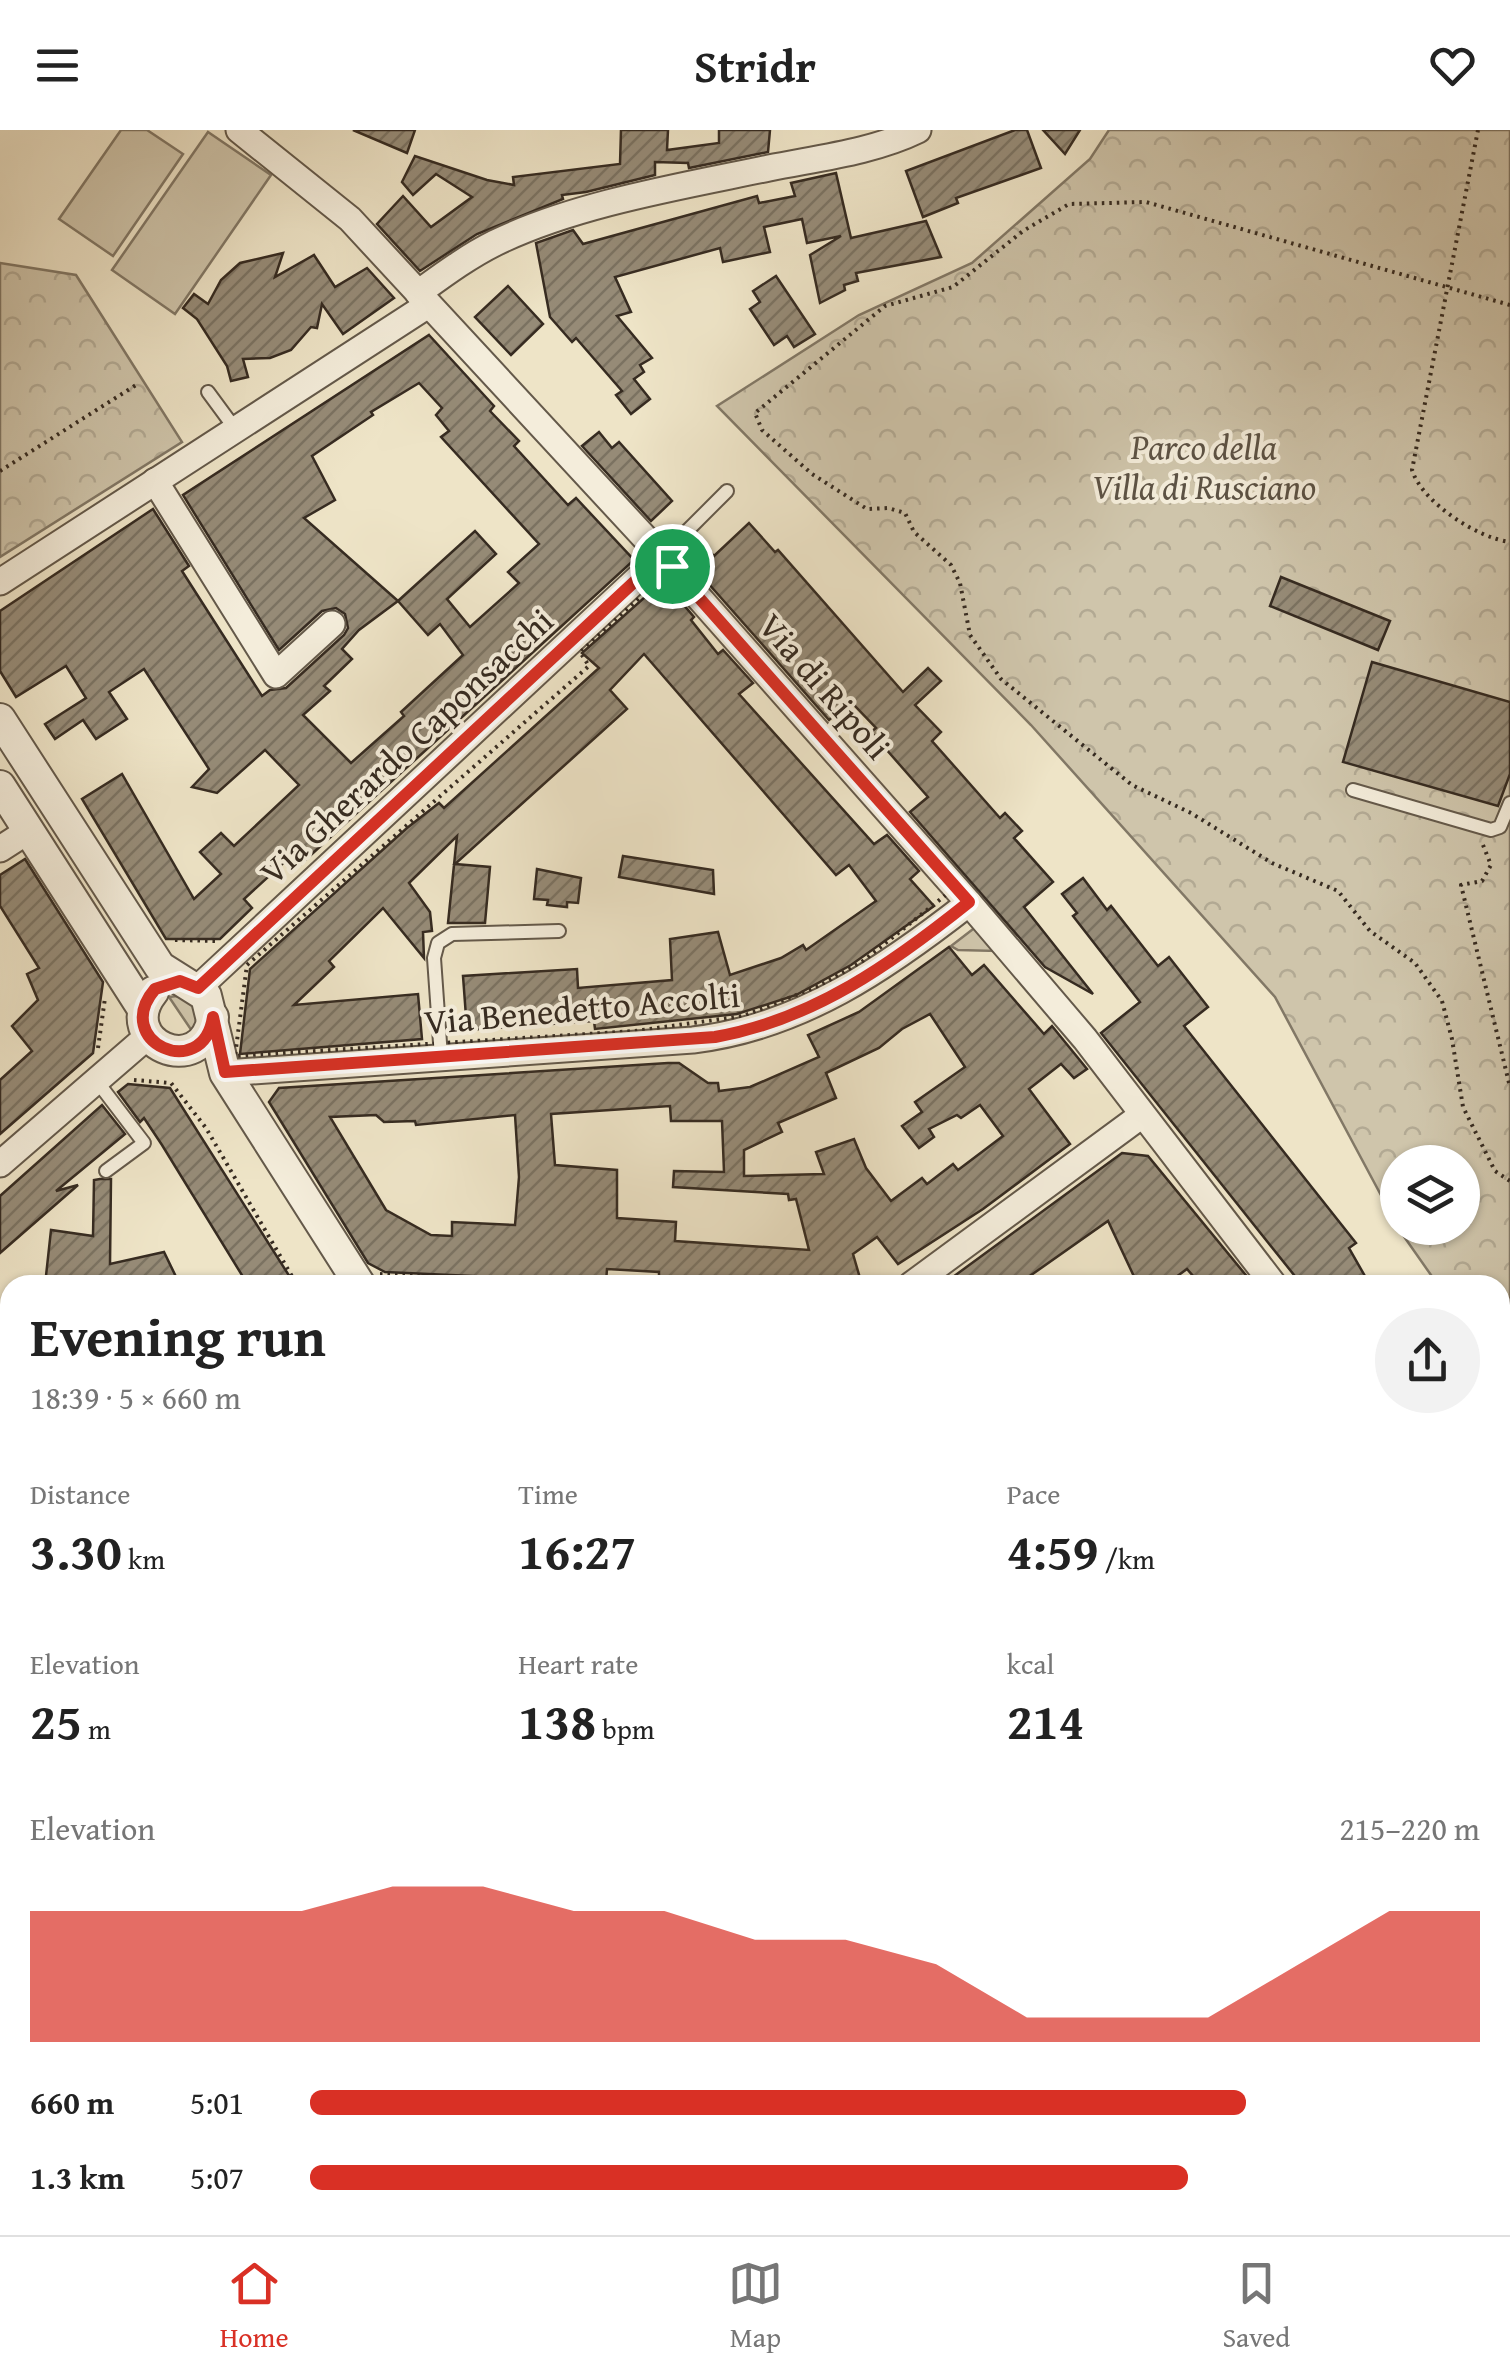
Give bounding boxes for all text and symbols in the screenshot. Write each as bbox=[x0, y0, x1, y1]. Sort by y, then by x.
text: Stridr bbox=[694, 33, 816, 98]
icon: menu bbox=[30, 38, 85, 93]
icon: heart bbox=[1425, 38, 1480, 93]
park label: Parco della Villa di Rusciano bbox=[1092, 421, 1316, 512]
pin bbox=[630, 524, 715, 609]
icon: arrive bbox=[645, 539, 700, 594]
street label: Via Gherardo Caponsacchi bbox=[248, 596, 564, 896]
street label: Via di Ripoli bbox=[747, 601, 903, 771]
street label: Via Benedetto Accolti bbox=[422, 969, 742, 1047]
map controls bbox=[1380, 1145, 1480, 1245]
button: layers bbox=[1380, 1145, 1480, 1245]
text: Evening run bbox=[30, 1296, 326, 1376]
button: share bbox=[1375, 1308, 1480, 1413]
text: 18:39 · 5 × 660 m bbox=[30, 1374, 241, 1421]
text: Distance bbox=[30, 1473, 130, 1514]
text: Time bbox=[518, 1473, 578, 1514]
text: Pace bbox=[1007, 1473, 1061, 1514]
text: 3.30 bbox=[30, 1514, 122, 1587]
text: 16:27 bbox=[518, 1514, 636, 1587]
text: 4:59 bbox=[1007, 1514, 1099, 1587]
text: km bbox=[122, 1538, 165, 1579]
text: /km bbox=[1099, 1538, 1155, 1579]
text: Elevation bbox=[30, 1643, 140, 1684]
text: Heart rate bbox=[518, 1643, 638, 1684]
text: kcal bbox=[1007, 1643, 1054, 1684]
text: 25 bbox=[30, 1684, 82, 1757]
text: 138 bbox=[518, 1684, 596, 1757]
text: 214 bbox=[1007, 1684, 1084, 1757]
text: m bbox=[82, 1708, 111, 1749]
text: bpm bbox=[596, 1708, 655, 1749]
text: Elevation bbox=[30, 1805, 155, 1852]
text: 215–220 m bbox=[1339, 1805, 1480, 1852]
text: 660 m bbox=[30, 2079, 114, 2126]
text: 5:01 bbox=[190, 2079, 244, 2126]
text: 1.3 km bbox=[30, 2154, 125, 2201]
text: 5:07 bbox=[190, 2154, 244, 2201]
tab: Home bbox=[220, 2256, 289, 2357]
tab: Map bbox=[728, 2256, 783, 2357]
tab: Saved bbox=[1222, 2256, 1290, 2357]

